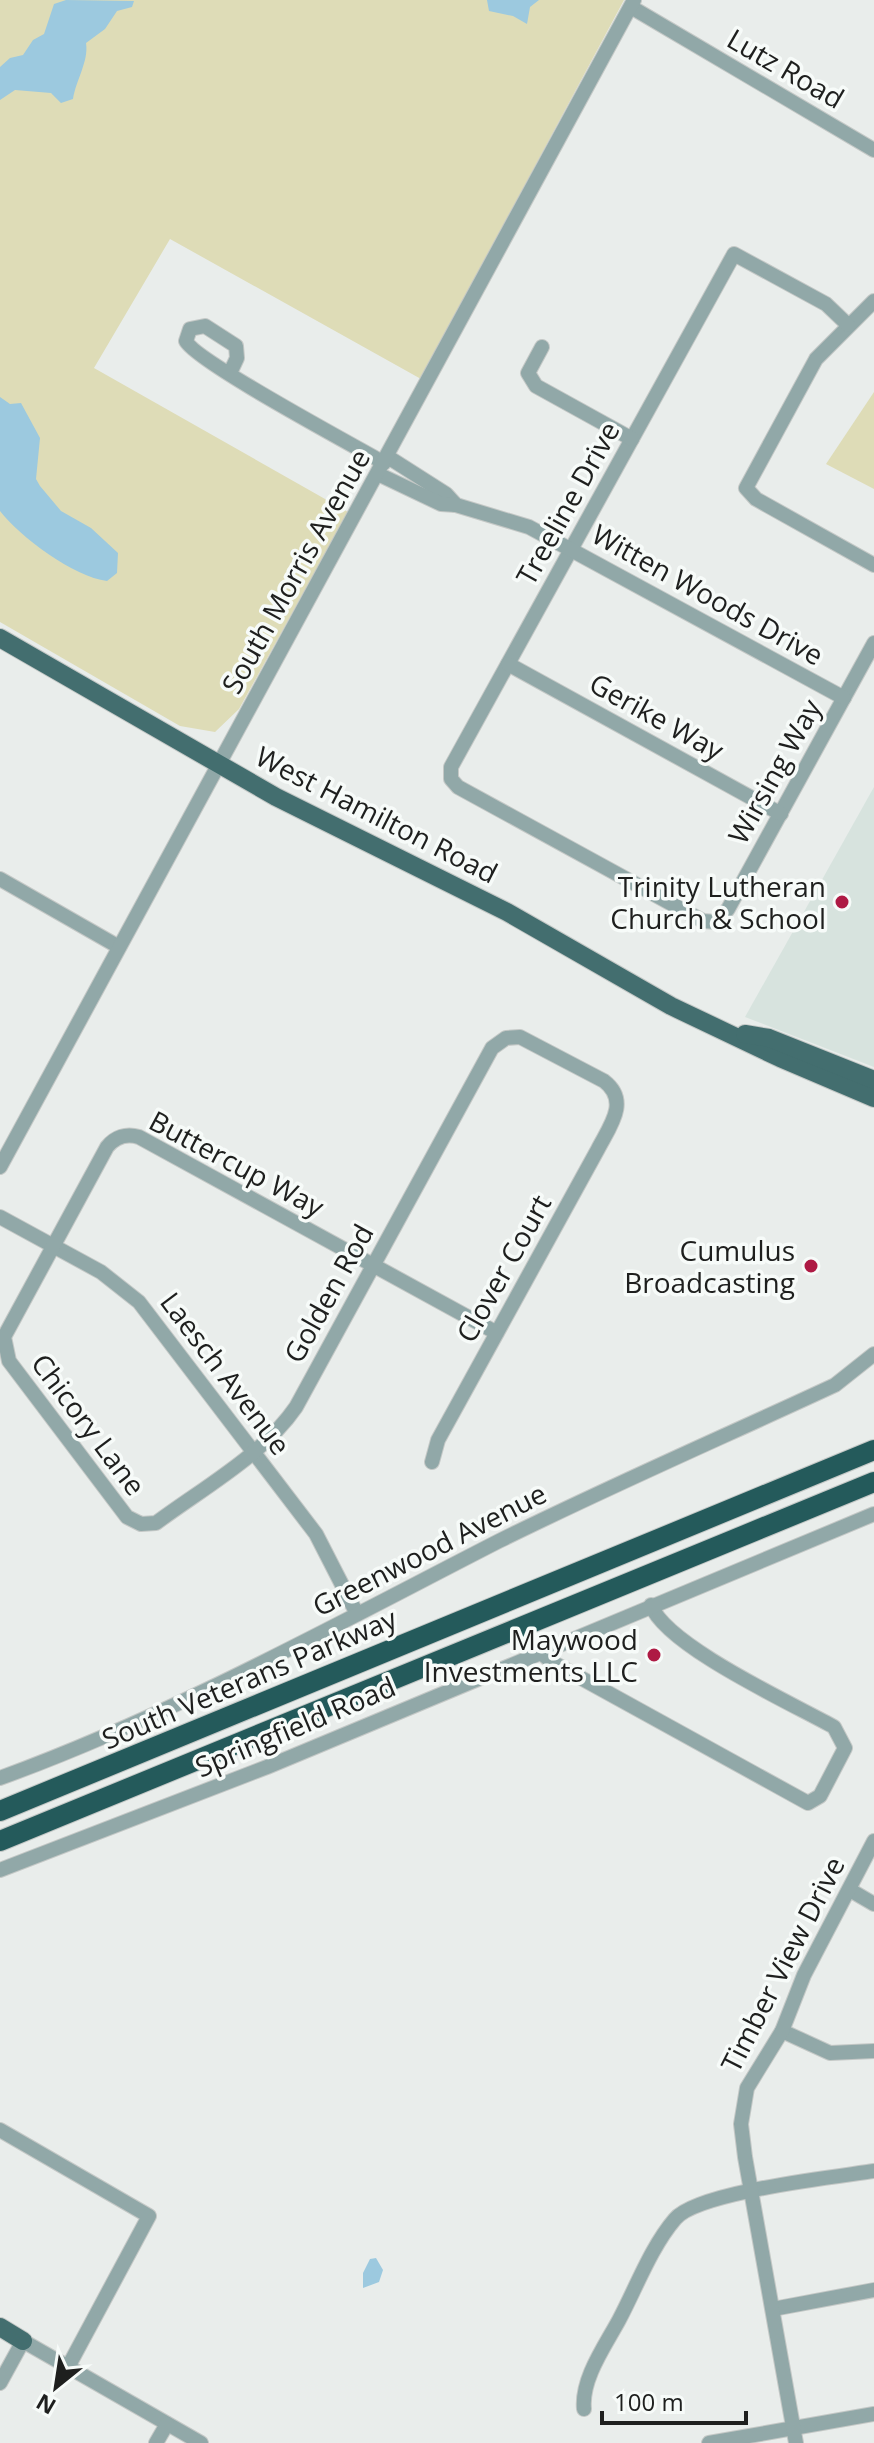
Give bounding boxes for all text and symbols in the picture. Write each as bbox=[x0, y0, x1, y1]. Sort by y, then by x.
street label: Lutz Road bbox=[721, 19, 851, 117]
street label: Treeline Drive bbox=[506, 415, 628, 591]
street label: South Morris Avenue bbox=[212, 442, 378, 700]
street label: Witten Woods Drive bbox=[586, 515, 830, 673]
street label: Gerike Way bbox=[583, 664, 732, 769]
street label: Wirsing Way bbox=[719, 691, 830, 850]
street label: West Hamilton Road bbox=[250, 737, 504, 891]
place label: Trinity Lutheran Church & School bbox=[610, 867, 826, 937]
marker: Trinity Lutheran Church & School bbox=[833, 893, 851, 911]
street label: Buttercup Way bbox=[143, 1101, 332, 1225]
street label: Clover Court bbox=[447, 1187, 559, 1349]
street label: Golden Rod bbox=[274, 1217, 382, 1369]
place label: Cumulus Broadcasting bbox=[624, 1231, 795, 1301]
marker: Cumulus Broadcasting bbox=[802, 1257, 820, 1275]
street label: Laesch Avenue bbox=[152, 1284, 300, 1462]
street label: Chicory Lane bbox=[23, 1345, 155, 1503]
street label: Greenwood Avenue bbox=[306, 1474, 552, 1624]
street label: South Veterans Parkway bbox=[96, 1598, 403, 1757]
place label: Maywood Investments LLC bbox=[424, 1620, 638, 1690]
marker: Maywood Investments LLC bbox=[645, 1646, 663, 1664]
street label: Springfield Road bbox=[189, 1667, 401, 1785]
street label: Timber View Drive bbox=[711, 1850, 853, 2078]
north arrow bbox=[16, 2347, 96, 2427]
scale bar bbox=[602, 2375, 746, 2425]
text: 100 m bbox=[614, 2385, 684, 2418]
text: N bbox=[30, 2388, 61, 2423]

